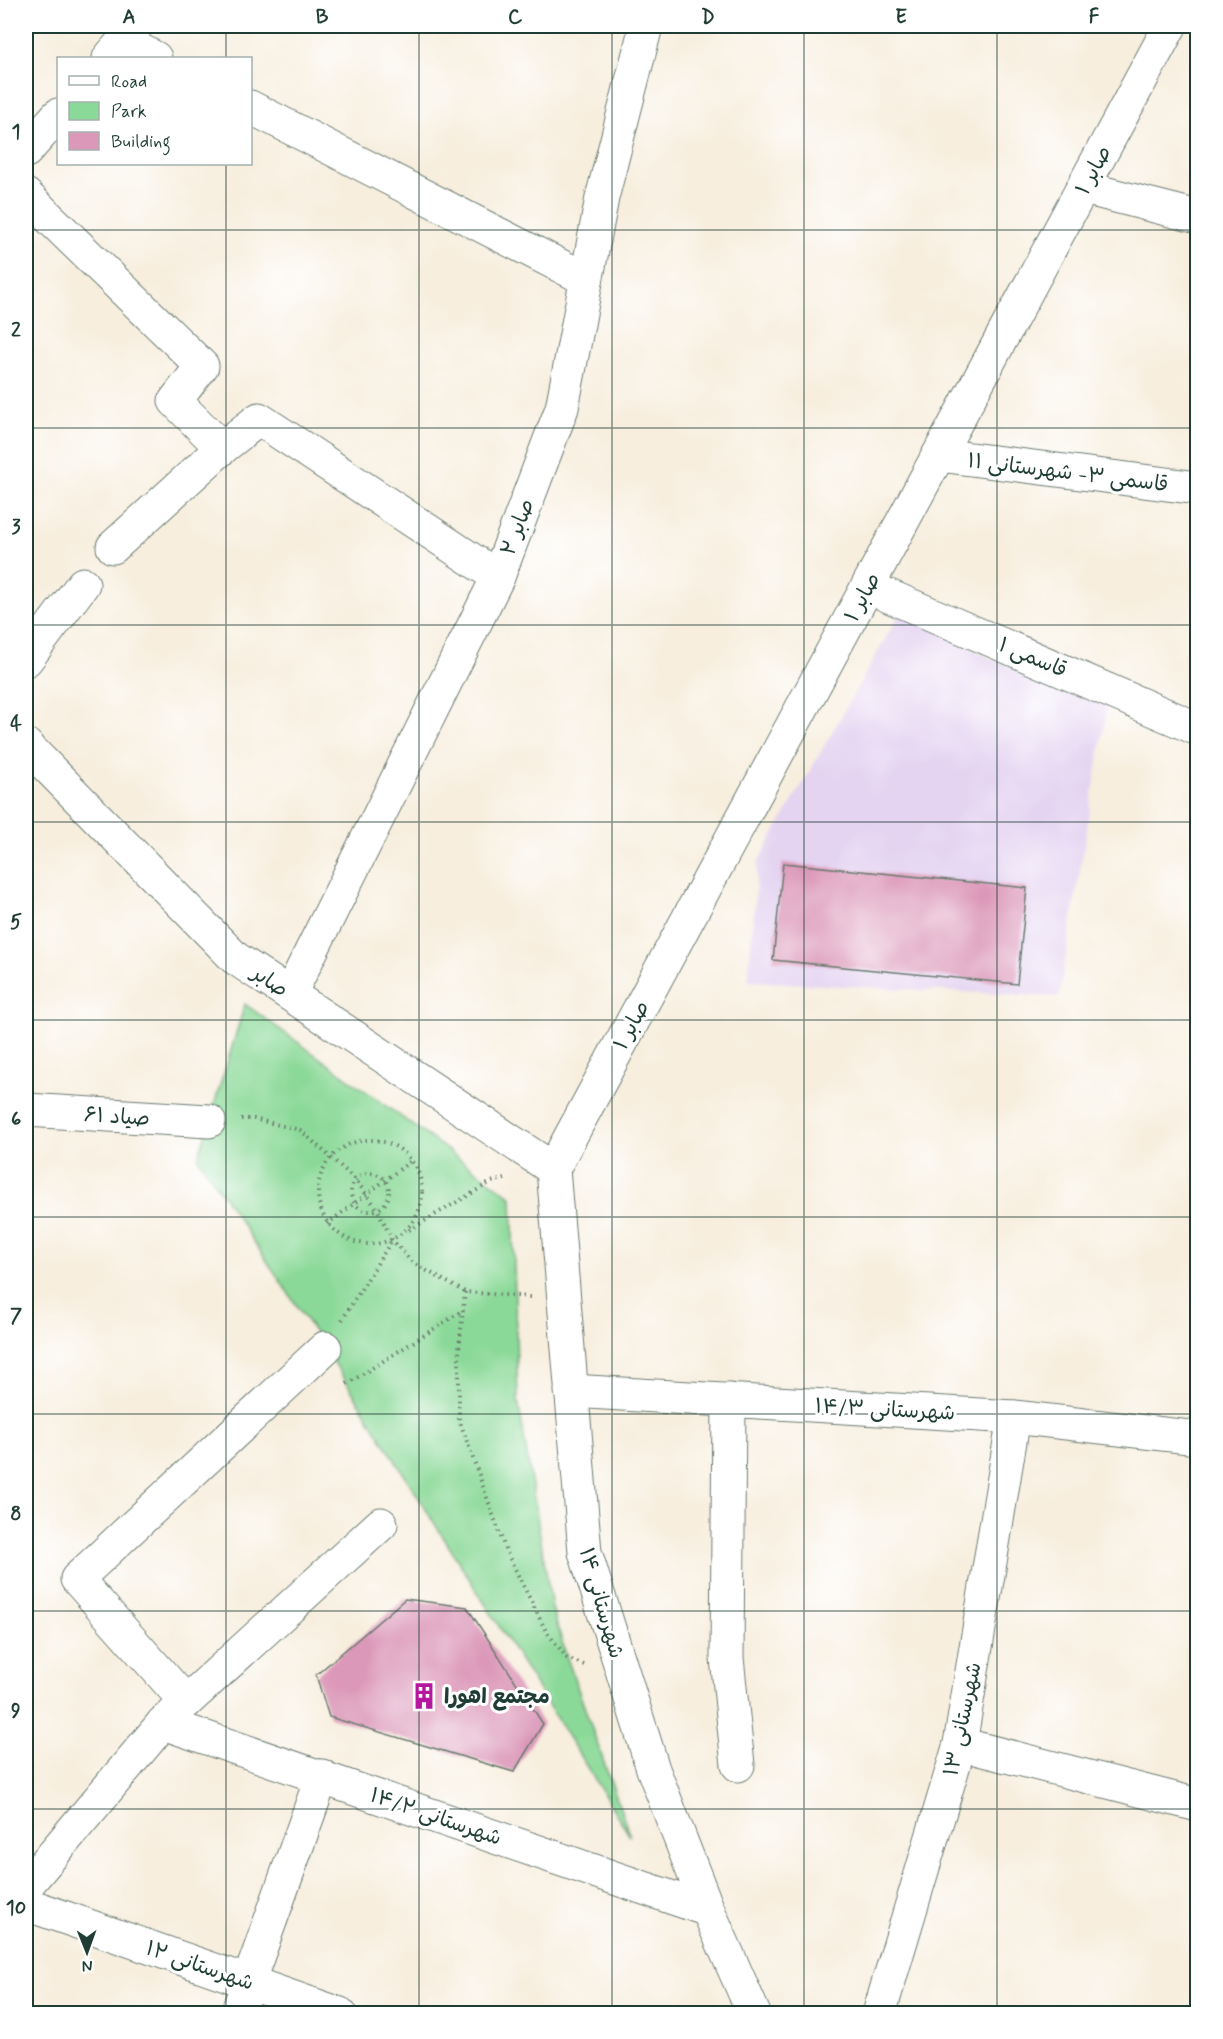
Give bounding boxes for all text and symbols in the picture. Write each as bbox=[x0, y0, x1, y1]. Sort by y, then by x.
text: A bbox=[122, 4, 136, 31]
text: B bbox=[316, 4, 329, 31]
text: C bbox=[508, 4, 523, 31]
text: D bbox=[701, 4, 715, 31]
text: E bbox=[895, 4, 907, 31]
text: F bbox=[1089, 4, 1100, 31]
legend bbox=[57, 57, 252, 165]
text: Road bbox=[111, 70, 147, 94]
text: Park bbox=[111, 100, 147, 124]
text: 1 bbox=[12, 119, 20, 146]
text: Building bbox=[111, 130, 171, 156]
street label: صابر ۱ bbox=[1069, 141, 1118, 200]
text: 2 bbox=[11, 317, 21, 344]
street label: قاسمی ۳- شهرستانی ۱۱ bbox=[966, 447, 1170, 499]
street label: صابر ۲ bbox=[494, 495, 541, 560]
text: 3 bbox=[11, 514, 21, 541]
street label: صابر ۱ bbox=[838, 568, 887, 627]
street label: قاسمی ۱ bbox=[994, 631, 1071, 685]
text: 4 bbox=[10, 711, 22, 738]
text: 5 bbox=[10, 909, 22, 936]
street label: صابر bbox=[244, 958, 293, 1004]
street label: صابر ۱ bbox=[607, 996, 656, 1055]
street label: صیاد ۶۱ bbox=[83, 1101, 151, 1133]
text: 6 bbox=[11, 1106, 21, 1133]
text: 7 bbox=[10, 1303, 22, 1330]
street label: شهرستانی ۱۴/۳ bbox=[814, 1392, 956, 1428]
text: 8 bbox=[10, 1501, 22, 1528]
street label: شهرستانی ۱۴ bbox=[572, 1545, 630, 1662]
street label: شهرستانی ۱۳ bbox=[937, 1660, 989, 1779]
building icon: مجتمع اهورا bbox=[409, 1681, 439, 1711]
place label: مجتمع اهورا bbox=[444, 1683, 550, 1711]
text: 9 bbox=[11, 1698, 21, 1725]
street label: شهرستانی ۱۴/۲ bbox=[366, 1781, 505, 1853]
text: 10 bbox=[6, 1895, 26, 1922]
north arrow bbox=[57, 1922, 117, 1982]
street label: شهرستانی ۱۲ bbox=[142, 1934, 257, 1997]
text: N bbox=[82, 1955, 93, 1976]

